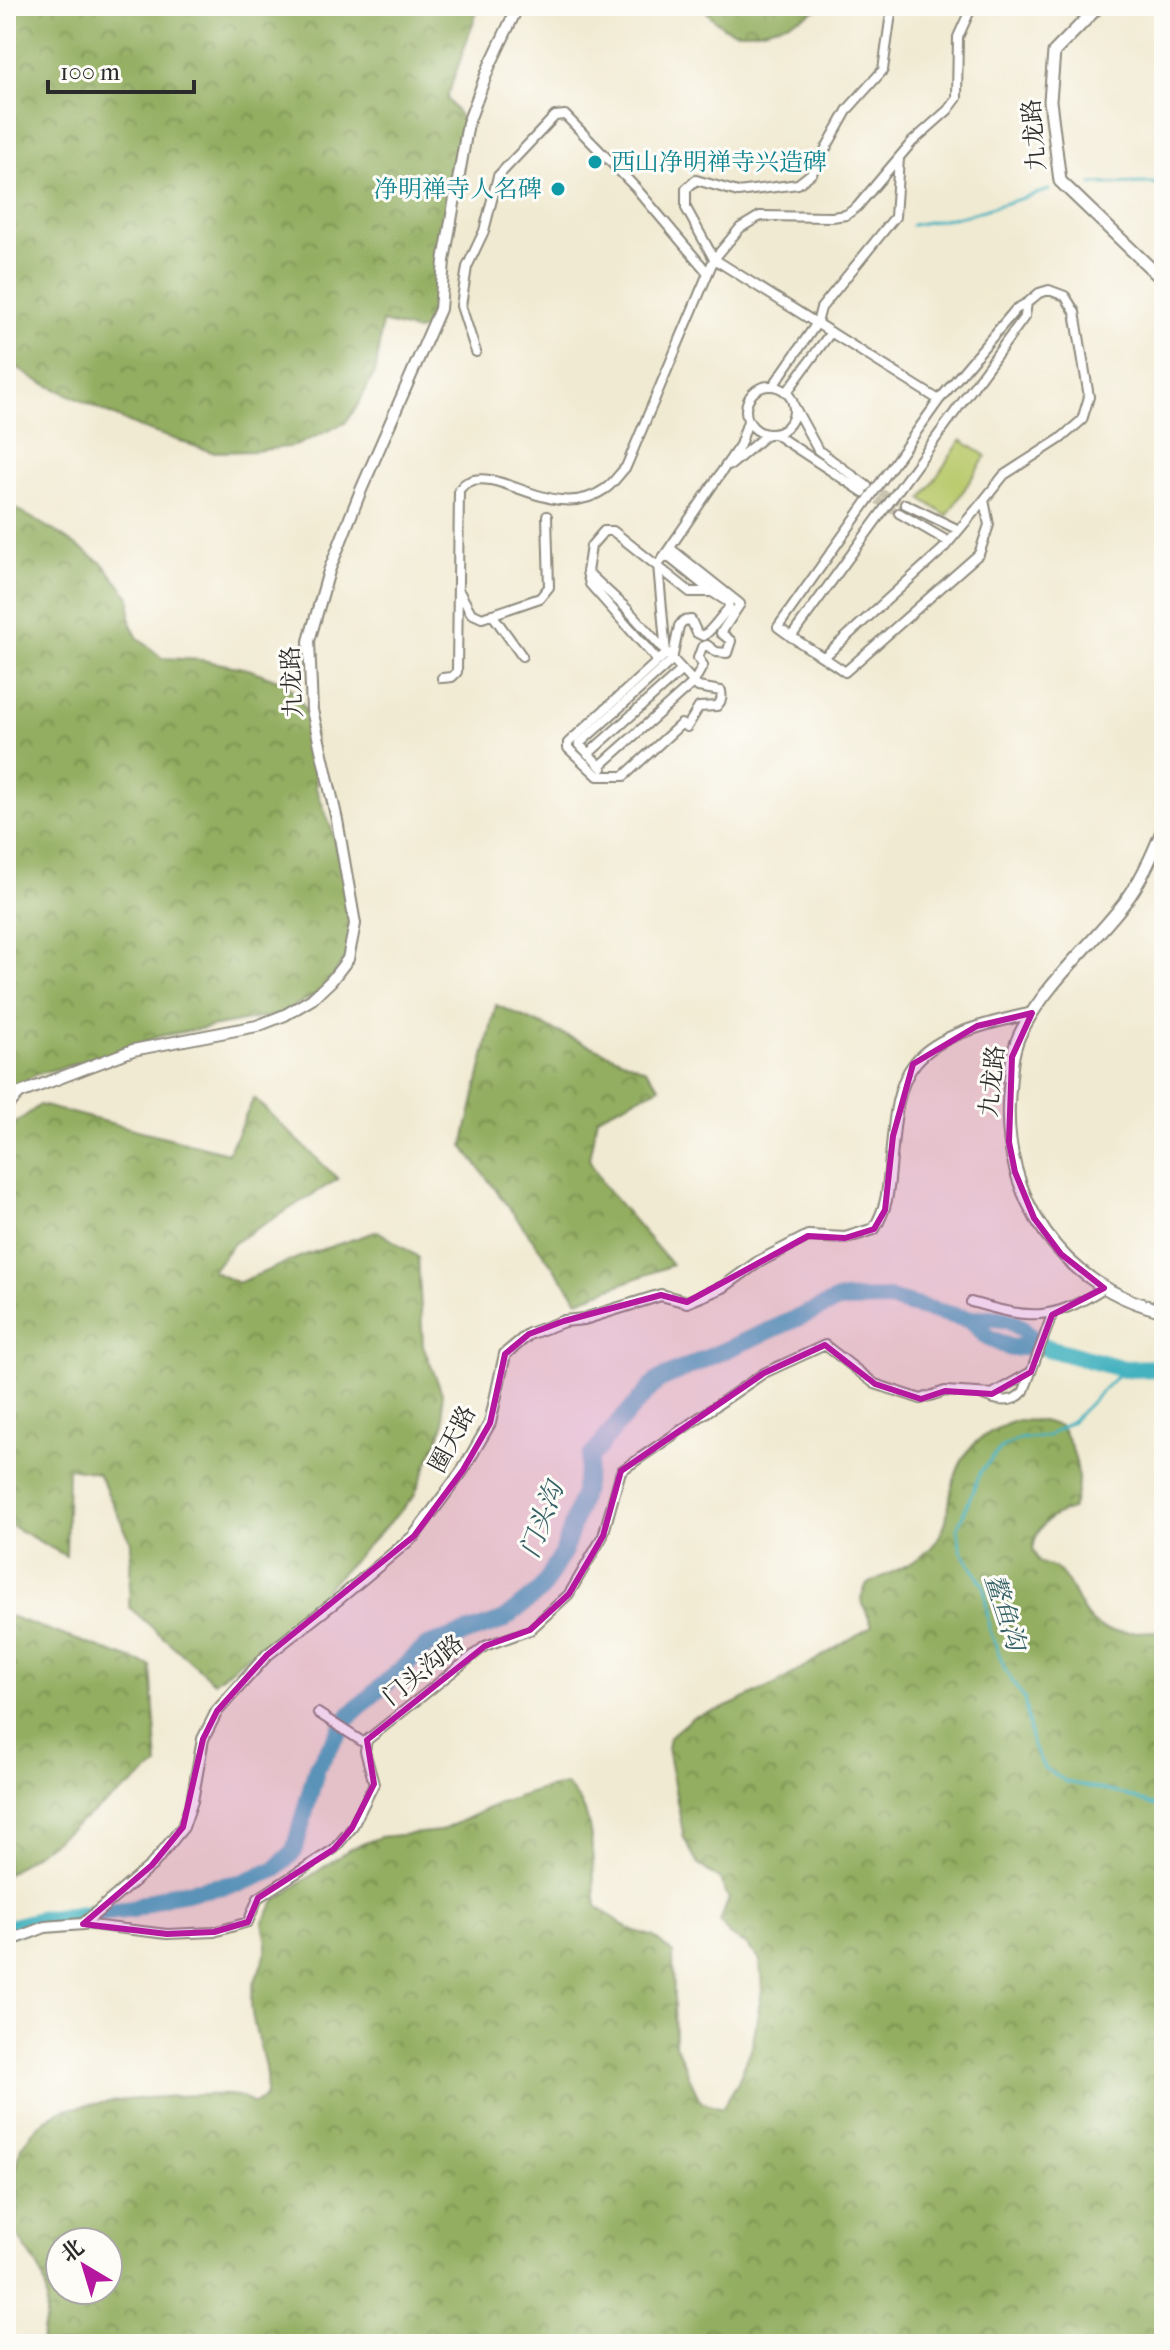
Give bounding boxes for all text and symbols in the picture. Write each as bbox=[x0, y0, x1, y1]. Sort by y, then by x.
scale bar bbox=[48, 44, 194, 94]
text: 100 m bbox=[60, 58, 120, 86]
street label: 九龙路 bbox=[1017, 98, 1051, 172]
place label: 西山净明禅寺兴造碑 bbox=[611, 148, 827, 176]
marker: 西山净明禅寺兴造碑 bbox=[586, 153, 604, 171]
place label: 净明禅寺人名碑 bbox=[374, 175, 542, 203]
marker: 净明禅寺人名碑 bbox=[549, 180, 567, 198]
street label: 九龙路 bbox=[276, 645, 308, 719]
street label: 九龙路 bbox=[974, 1044, 1010, 1118]
street label: 圈天路 bbox=[423, 1401, 481, 1477]
water label: 门头沟 bbox=[514, 1474, 571, 1562]
water label: 鳌鱼沟 bbox=[978, 1570, 1033, 1658]
street label: 门头沟路 bbox=[377, 1629, 469, 1711]
north arrow bbox=[44, 2226, 124, 2306]
text: 北 bbox=[56, 2234, 89, 2268]

